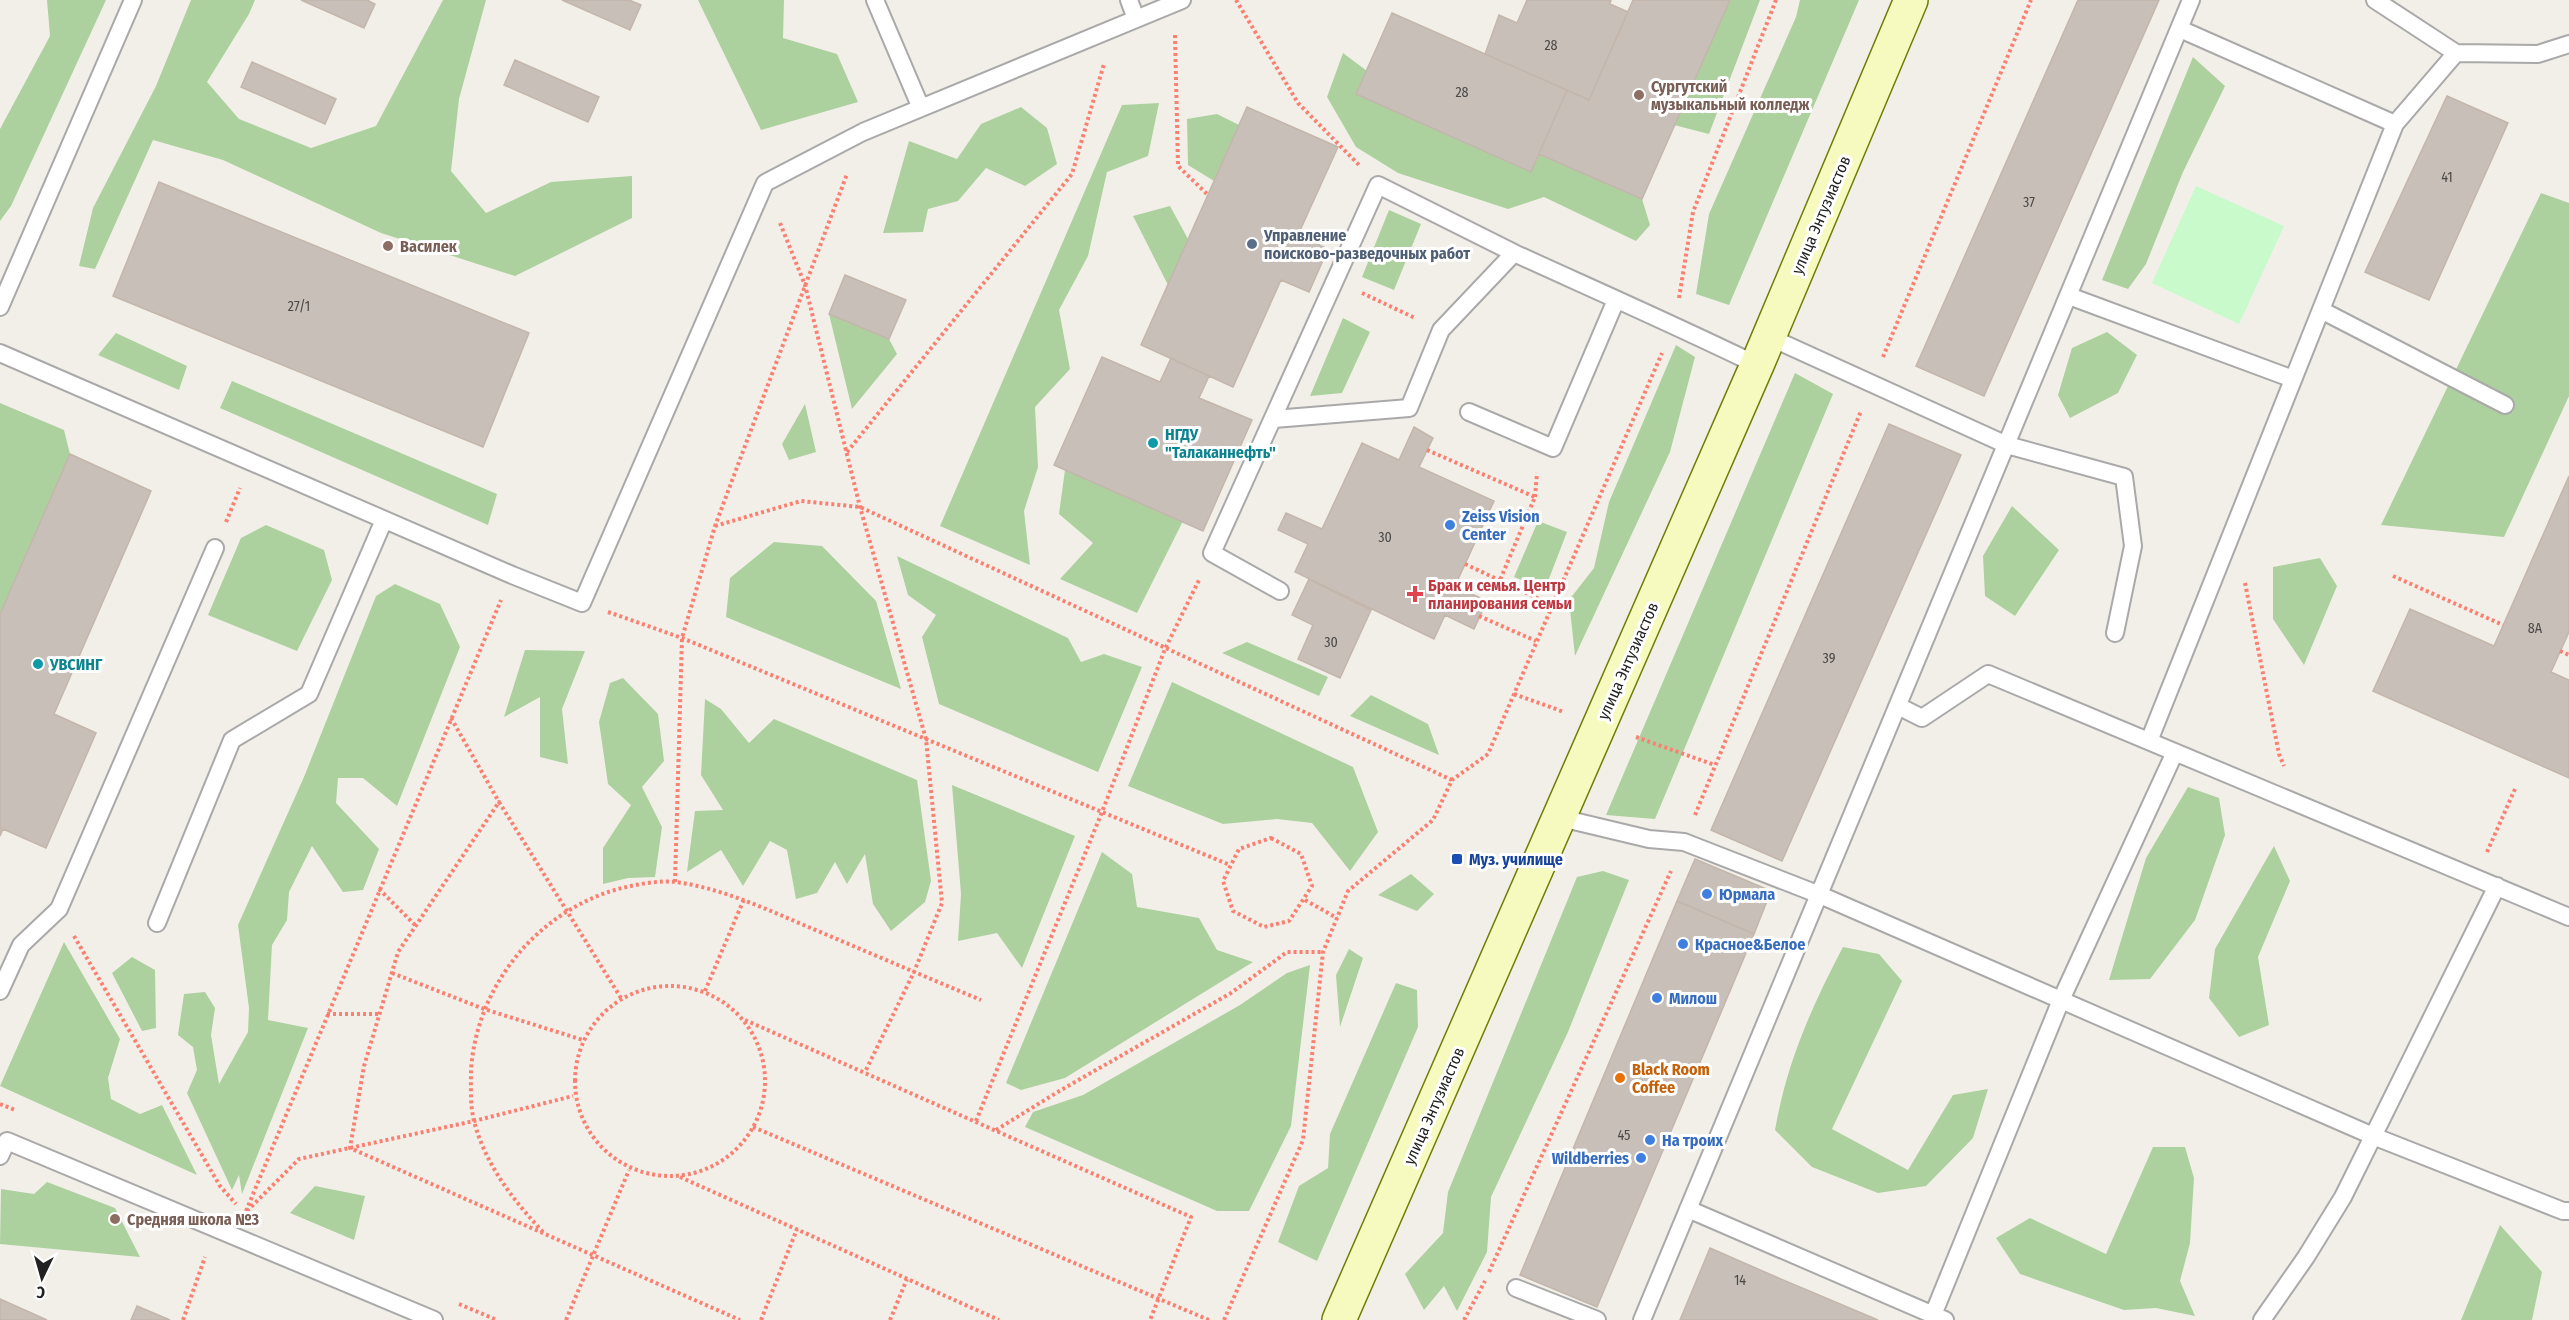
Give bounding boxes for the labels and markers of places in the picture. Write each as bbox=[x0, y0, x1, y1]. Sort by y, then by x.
place label: Сургутский музыкальный колледж bbox=[1651, 77, 1809, 114]
marker: Сургутский музыкальный колледж bbox=[1632, 88, 1646, 102]
place label: Управление поисково-разведочных работ bbox=[1263, 226, 1470, 263]
place label: Василек bbox=[400, 237, 458, 256]
marker: Управление поисково-разведочных работ bbox=[1245, 237, 1259, 251]
marker: Василек bbox=[381, 239, 395, 253]
place label: НГДУ "Талаканнефть" bbox=[1165, 425, 1276, 462]
marker: НГДУ "Талаканнефть" bbox=[1146, 436, 1160, 450]
place label: Zeiss Vision Center bbox=[1462, 507, 1540, 544]
marker: Zeiss Vision Center bbox=[1443, 518, 1457, 532]
place label: Брак и семья. Центр планирования семьи bbox=[1428, 576, 1572, 613]
marker: Брак и семья. Центр планирования семьи bbox=[1406, 585, 1424, 603]
place label: УВСИНГ bbox=[49, 655, 103, 674]
marker: УВСИНГ bbox=[31, 657, 45, 671]
place label: Муз. училище bbox=[1469, 850, 1563, 869]
marker: Муз. училище bbox=[1450, 852, 1464, 866]
place label: Юрмала bbox=[1719, 885, 1775, 904]
marker: Юрмала bbox=[1700, 887, 1714, 901]
place label: Красное&Белое bbox=[1695, 935, 1805, 954]
marker: Красное&Белое bbox=[1676, 937, 1690, 951]
place label: Милош bbox=[1669, 989, 1717, 1008]
marker: Милош bbox=[1650, 991, 1664, 1005]
place label: Black Room Coffee bbox=[1632, 1060, 1710, 1097]
marker: Black Room Coffee bbox=[1613, 1071, 1627, 1085]
place label: На троих bbox=[1662, 1131, 1724, 1150]
marker: На троих bbox=[1643, 1133, 1657, 1147]
place label: Wildberries bbox=[1552, 1149, 1629, 1168]
marker: Wildberries bbox=[1634, 1151, 1648, 1165]
place label: Средняя школа №3 bbox=[127, 1210, 260, 1229]
marker: Средняя школа №3 bbox=[108, 1212, 122, 1226]

